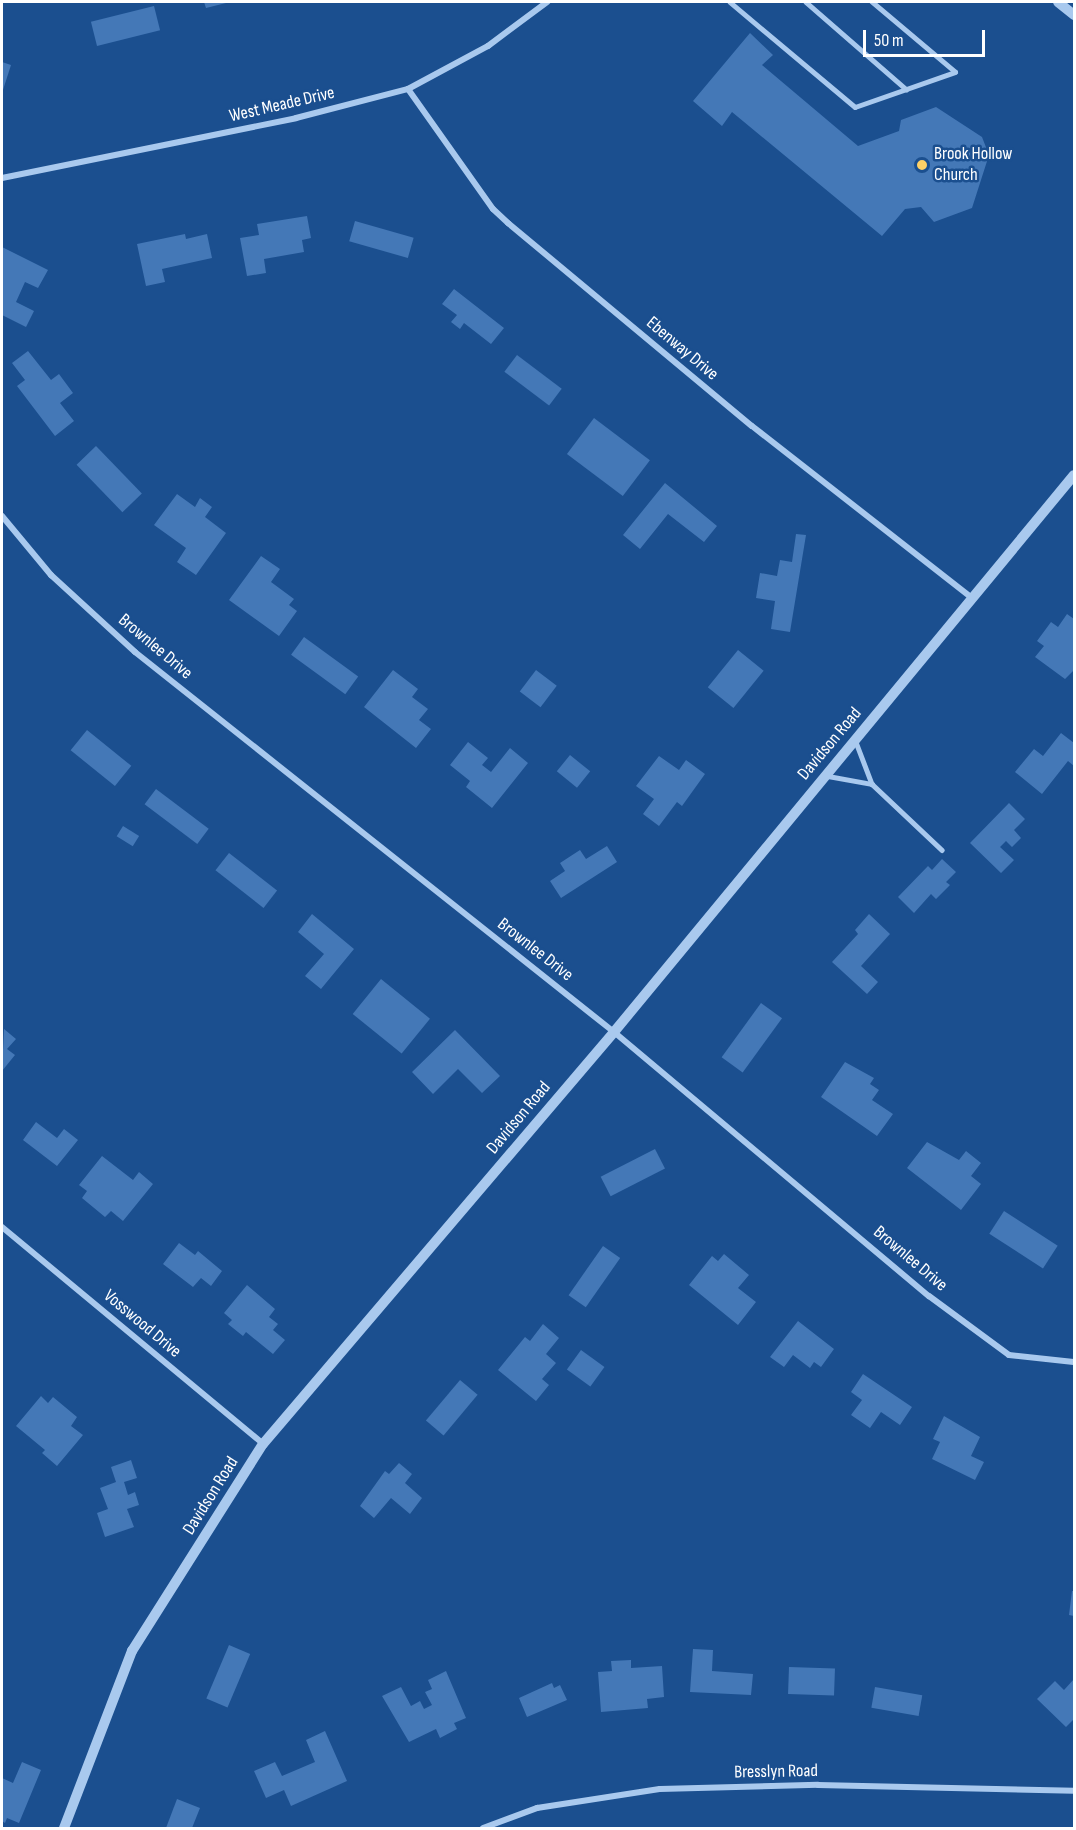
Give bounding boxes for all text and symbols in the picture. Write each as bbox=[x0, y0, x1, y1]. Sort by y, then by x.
scale bar bbox=[866, 18, 988, 56]
text: 50 m bbox=[874, 30, 904, 51]
street label: West Meade Drive bbox=[227, 82, 337, 128]
place label: Brook Hollow Church bbox=[934, 144, 1012, 186]
marker: Brook Hollow Church bbox=[915, 158, 929, 172]
street label: Ebenway Drive bbox=[641, 313, 723, 385]
street label: Brownlee Drive bbox=[114, 610, 196, 684]
street label: Davidson Road bbox=[793, 703, 867, 785]
street label: Brownlee Drive bbox=[493, 914, 577, 986]
street label: Davidson Road bbox=[482, 1077, 556, 1159]
street label: Brownlee Drive bbox=[869, 1222, 951, 1296]
street label: Vosswood Drive bbox=[99, 1285, 185, 1363]
street label: Davidson Road bbox=[179, 1453, 243, 1539]
street label: Bresslyn Road bbox=[734, 1760, 818, 1784]

